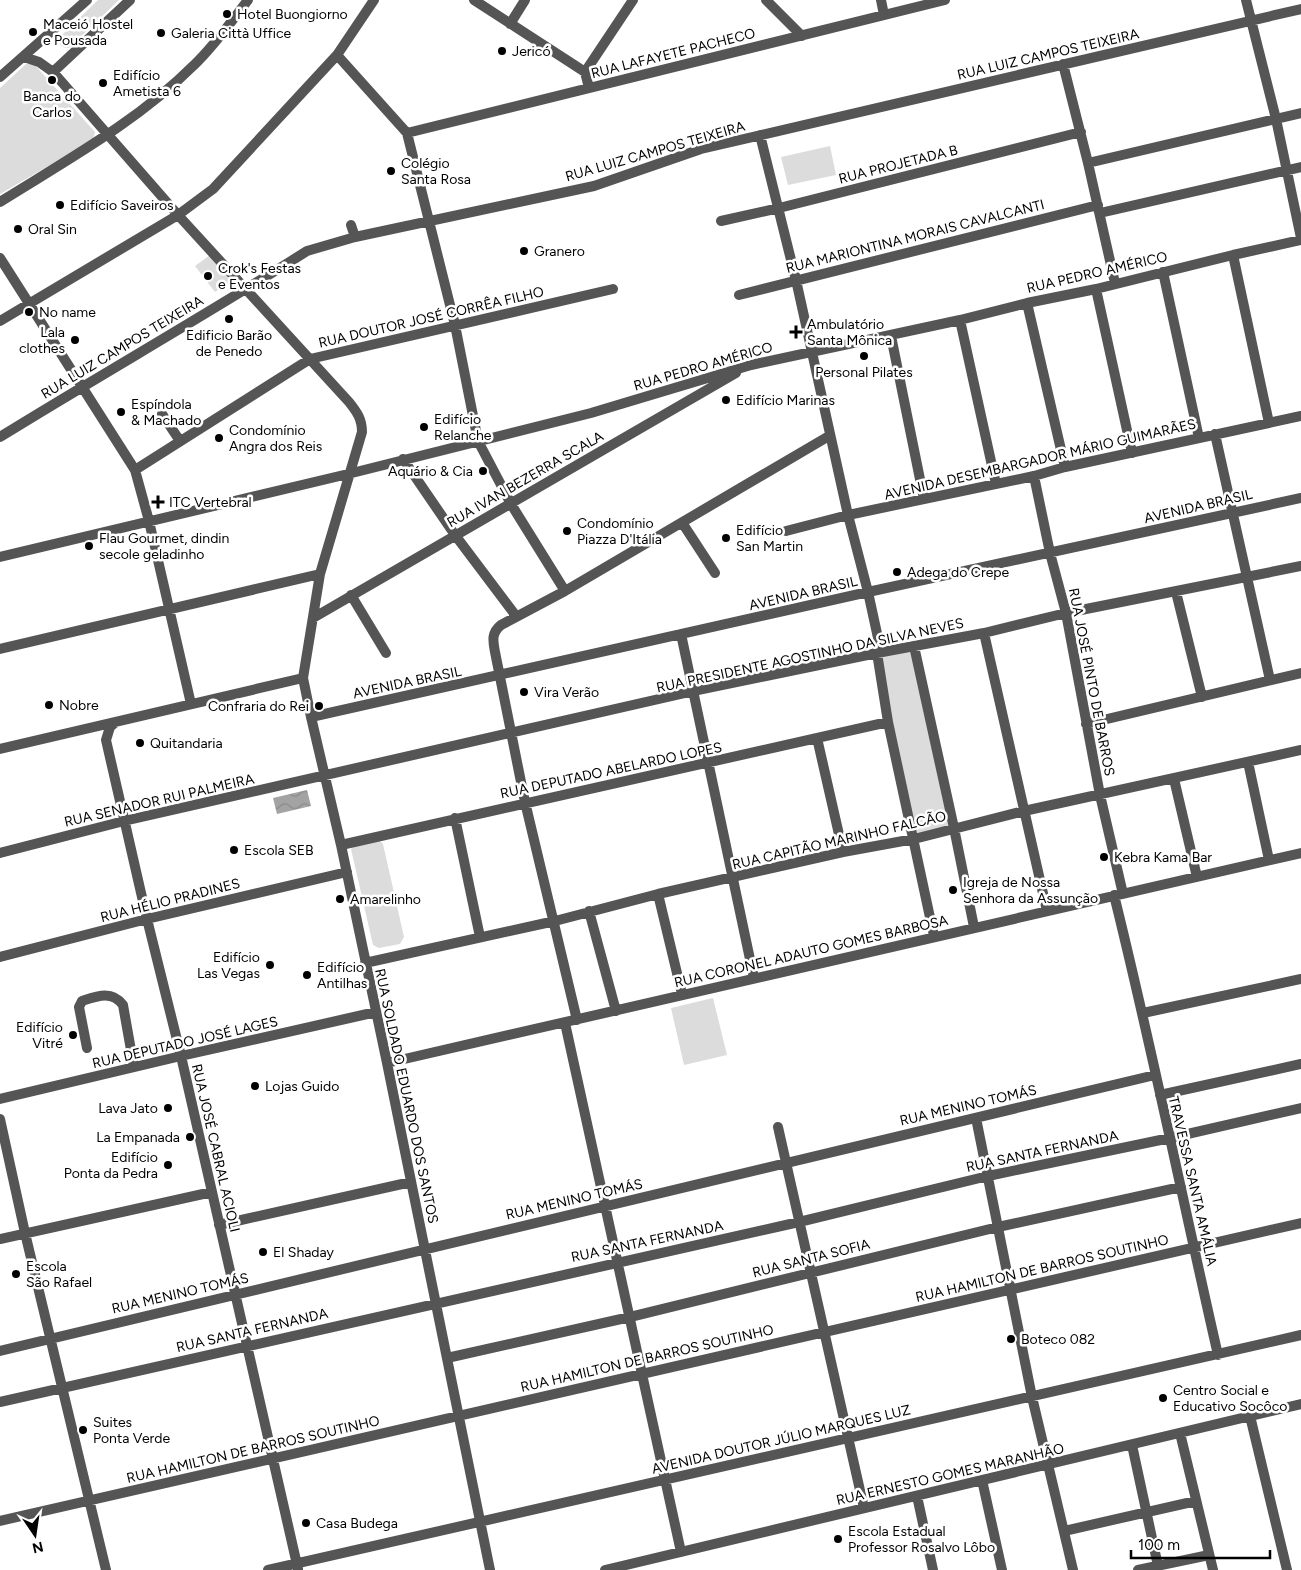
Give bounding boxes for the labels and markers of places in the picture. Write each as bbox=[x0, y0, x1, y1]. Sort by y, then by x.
place label: Hotel Buongiorno bbox=[237, 6, 348, 23]
marker: Hotel Buongiorno bbox=[221, 8, 233, 20]
place label: Maceió Hostel e Pousada bbox=[43, 16, 133, 49]
place label: Galeria Città Uffice bbox=[171, 25, 292, 42]
marker: Maceió Hostel e Pousada bbox=[27, 26, 39, 38]
marker: Galeria Città Uffice bbox=[155, 27, 167, 39]
place label: Jericó bbox=[512, 43, 551, 60]
marker: Jericó bbox=[496, 45, 508, 57]
place label: Edifício Ametista 6 bbox=[113, 67, 181, 100]
marker: Banca do Carlos bbox=[46, 74, 58, 86]
marker: Edifício Ametista 6 bbox=[97, 77, 109, 89]
place label: Banca do Carlos bbox=[23, 88, 81, 121]
place label: Colégio Santa Rosa bbox=[401, 155, 471, 188]
marker: Colégio Santa Rosa bbox=[385, 165, 397, 177]
place label: Edifício Saveiros bbox=[70, 197, 174, 214]
marker: Edifício Saveiros bbox=[54, 199, 66, 211]
place label: Oral Sin bbox=[28, 221, 77, 238]
marker: Oral Sin bbox=[12, 223, 24, 235]
place label: Granero bbox=[534, 243, 585, 260]
marker: Granero bbox=[518, 245, 530, 257]
place label: Crok's Festas e Eventos bbox=[218, 260, 301, 293]
marker: Crok's Festas e Eventos bbox=[202, 270, 214, 282]
place label: No name bbox=[39, 304, 96, 321]
marker: No name bbox=[23, 306, 35, 318]
marker: Edificio Barão de Penedo bbox=[223, 313, 235, 325]
place label: Ambulatório Santa Mônica bbox=[807, 316, 892, 349]
place label: Lala clothes bbox=[19, 324, 65, 357]
marker: Ambulatório Santa Mônica bbox=[789, 325, 803, 339]
place label: Edificio Barão de Penedo bbox=[186, 327, 272, 360]
marker: Lala clothes bbox=[69, 334, 81, 346]
marker: Personal Pilates bbox=[858, 350, 870, 362]
place label: Personal Pilates bbox=[815, 364, 913, 381]
place label: Edifício Marinas bbox=[736, 392, 835, 409]
marker: Edifício Marinas bbox=[720, 394, 732, 406]
place label: Espíndola & Machado bbox=[131, 396, 201, 429]
marker: Espíndola & Machado bbox=[115, 406, 127, 418]
place label: Edifício Relanche bbox=[434, 411, 492, 444]
marker: Edifício Relanche bbox=[418, 421, 430, 433]
place label: Condomínio Angra dos Reis bbox=[229, 422, 322, 455]
marker: Condomínio Angra dos Reis bbox=[213, 432, 225, 444]
place label: Aquário & Cia bbox=[388, 463, 473, 480]
marker: Aquário & Cia bbox=[477, 465, 489, 477]
place label: ITC Vertebral bbox=[169, 494, 252, 511]
marker: ITC Vertebral bbox=[151, 495, 165, 509]
place label: Condomínio Piazza D'Itália bbox=[577, 515, 662, 548]
place label: Edifício San Martin bbox=[736, 522, 803, 555]
marker: Condomínio Piazza D'Itália bbox=[561, 525, 573, 537]
place label: Flau Gourmet, dindin secole geladinho bbox=[99, 530, 230, 563]
marker: Edifício San Martin bbox=[720, 532, 732, 544]
marker: Flau Gourmet, dindin secole geladinho bbox=[83, 540, 95, 552]
place label: Adega do Crepe bbox=[907, 564, 1010, 581]
marker: Adega do Crepe bbox=[891, 566, 903, 578]
place label: Vira Verão bbox=[534, 684, 599, 701]
marker: Vira Verão bbox=[518, 686, 530, 698]
place label: Nobre bbox=[59, 697, 99, 714]
place label: Confraria do Rei bbox=[208, 698, 309, 715]
marker: Nobre bbox=[43, 699, 55, 711]
marker: Confraria do Rei bbox=[313, 700, 325, 712]
place label: Quitandaria bbox=[150, 735, 223, 752]
marker: Quitandaria bbox=[134, 737, 146, 749]
place label: Escola SEB bbox=[244, 842, 314, 859]
marker: Escola SEB bbox=[228, 844, 240, 856]
place label: Kebra Kama Bar bbox=[1114, 849, 1212, 866]
marker: Kebra Kama Bar bbox=[1098, 851, 1110, 863]
place label: Igreja de Nossa Senhora da Assunção bbox=[963, 874, 1098, 907]
marker: Igreja de Nossa Senhora da Assunção bbox=[947, 884, 959, 896]
place label: Amarelinho bbox=[350, 891, 421, 908]
marker: Amarelinho bbox=[334, 893, 346, 905]
place label: Edifício Las Vegas bbox=[197, 949, 260, 982]
marker: Edifício Las Vegas bbox=[264, 959, 276, 971]
place label: Edifício Antilhas bbox=[317, 959, 367, 992]
marker: Edifício Antilhas bbox=[301, 969, 313, 981]
place label: Edifício Vitré bbox=[16, 1019, 63, 1052]
marker: Edifício Vitré bbox=[67, 1029, 79, 1041]
place label: Lojas Guido bbox=[265, 1078, 339, 1095]
marker: Lojas Guido bbox=[249, 1080, 261, 1092]
place label: Lava Jato bbox=[98, 1100, 158, 1117]
marker: Lava Jato bbox=[162, 1102, 174, 1114]
place label: La Empanada bbox=[96, 1129, 180, 1146]
marker: La Empanada bbox=[184, 1131, 196, 1143]
place label: Edifício Ponta da Pedra bbox=[64, 1149, 158, 1182]
marker: Edifício Ponta da Pedra bbox=[162, 1159, 174, 1171]
place label: El Shaday bbox=[273, 1244, 335, 1261]
marker: El Shaday bbox=[257, 1246, 269, 1258]
place label: Escola São Rafael bbox=[26, 1258, 92, 1291]
marker: Escola São Rafael bbox=[10, 1268, 22, 1280]
place label: Boteco 082 bbox=[1021, 1331, 1095, 1348]
marker: Boteco 082 bbox=[1005, 1333, 1017, 1345]
place label: Centro Social e Educativo Socôco bbox=[1173, 1382, 1287, 1415]
marker: Centro Social e Educativo Socôco bbox=[1157, 1392, 1169, 1404]
place label: Suites Ponta Verde bbox=[93, 1414, 170, 1447]
marker: Suites Ponta Verde bbox=[77, 1424, 89, 1436]
place label: Casa Budega bbox=[316, 1515, 398, 1532]
marker: Casa Budega bbox=[300, 1517, 312, 1529]
place label: Escola Estadual Professor Rosalvo Lôbo bbox=[848, 1523, 995, 1556]
marker: Escola Estadual Professor Rosalvo Lôbo bbox=[832, 1533, 844, 1545]

